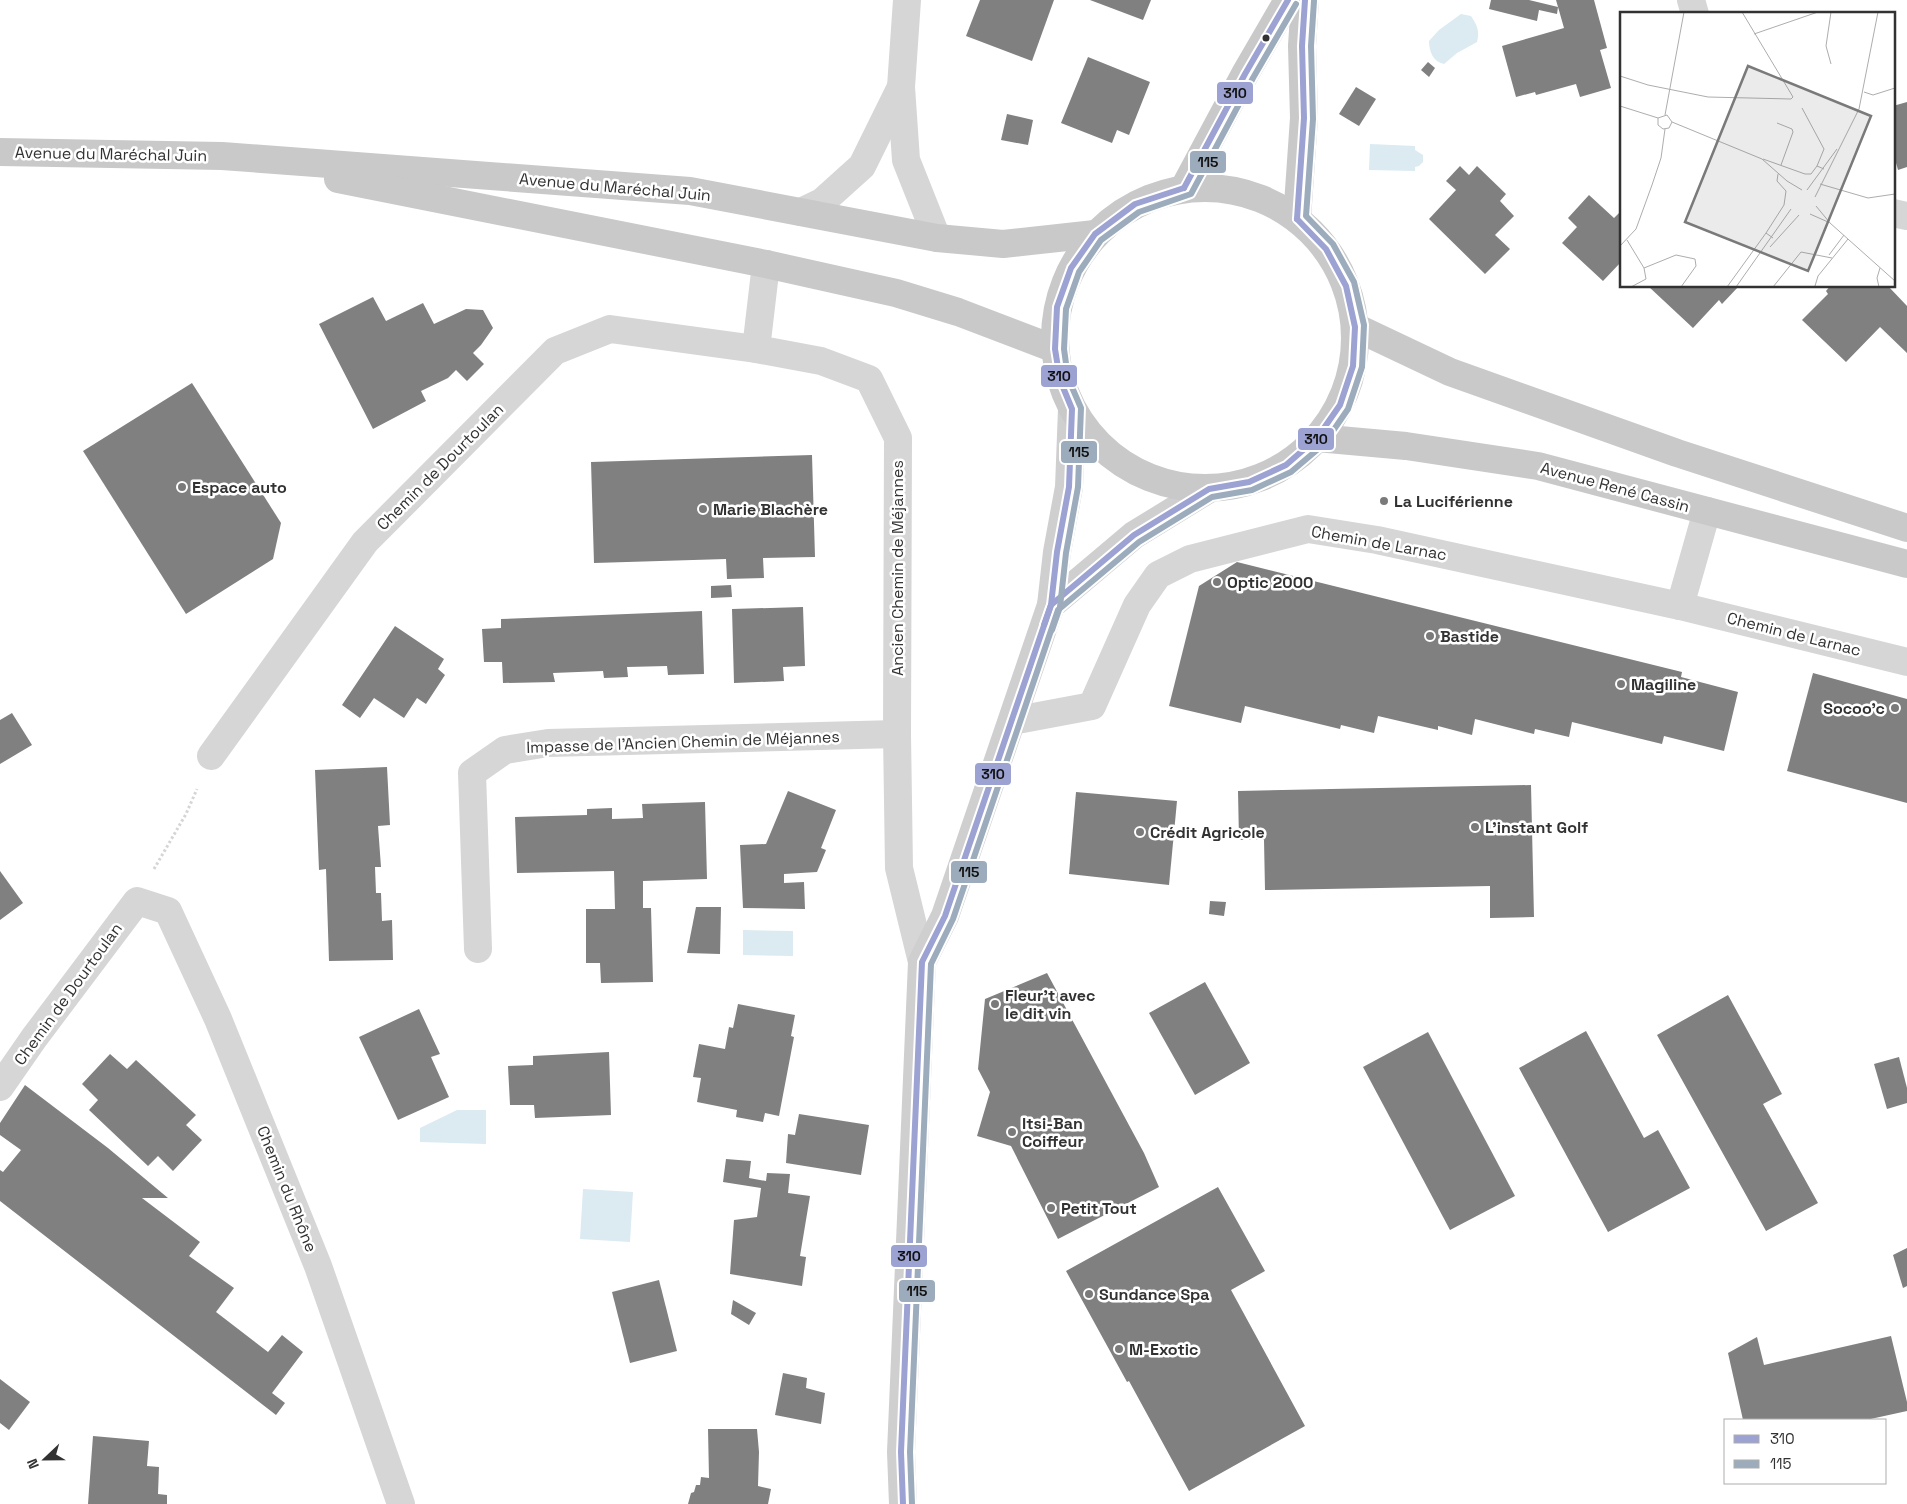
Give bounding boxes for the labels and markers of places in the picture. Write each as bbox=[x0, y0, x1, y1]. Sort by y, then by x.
unlabelled marker bbox=[1261, 33, 1271, 43]
place label: Espace auto bbox=[192, 477, 287, 498]
marker: Espace auto bbox=[176, 481, 188, 493]
place label: La Luciférienne bbox=[1394, 491, 1513, 512]
marker: La Luciférienne bbox=[1378, 495, 1390, 507]
place label: Marie Blachère bbox=[713, 499, 828, 520]
marker: Marie Blachère bbox=[697, 503, 709, 515]
place label: Optic 2000 bbox=[1227, 572, 1313, 593]
marker: Optic 2000 bbox=[1211, 576, 1223, 588]
place label: Bastide bbox=[1440, 626, 1499, 647]
marker: Bastide bbox=[1424, 630, 1436, 642]
place label: Magiline bbox=[1631, 674, 1696, 695]
marker: Magiline bbox=[1615, 678, 1627, 690]
place label: Socoo’c bbox=[1823, 698, 1885, 719]
marker: Socoo’c bbox=[1889, 702, 1901, 714]
place label: L'instant Golf bbox=[1485, 817, 1588, 838]
marker: L'instant Golf bbox=[1469, 821, 1481, 833]
place label: Crédit Agricole bbox=[1150, 822, 1265, 843]
marker: Crédit Agricole bbox=[1134, 826, 1146, 838]
place label: Fleur't avec le dit vin bbox=[1005, 985, 1095, 1024]
marker: Fleur't avec le dit vin bbox=[989, 998, 1001, 1010]
place label: Itsi-Ban Coiffeur bbox=[1022, 1113, 1084, 1152]
marker: Itsi-Ban Coiffeur bbox=[1006, 1126, 1018, 1138]
place label: Petit Tout bbox=[1061, 1198, 1137, 1219]
marker: Petit Tout bbox=[1045, 1202, 1057, 1214]
place label: Sundance Spa bbox=[1099, 1284, 1210, 1305]
marker: Sundance Spa bbox=[1083, 1288, 1095, 1300]
place label: M-Exotic bbox=[1129, 1339, 1198, 1360]
marker: M-Exotic bbox=[1113, 1343, 1125, 1355]

